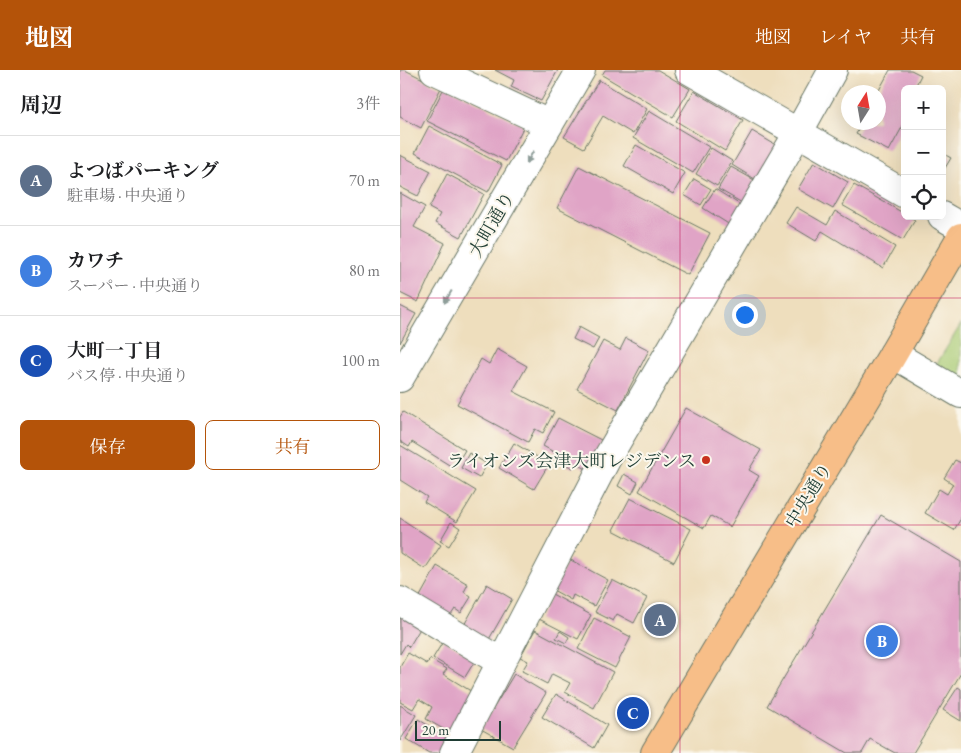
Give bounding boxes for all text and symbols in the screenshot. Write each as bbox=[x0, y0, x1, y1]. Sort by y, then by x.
text: 地図 bbox=[25, 22, 73, 53]
text: 地図 bbox=[755, 25, 791, 48]
text: レイヤ bbox=[819, 25, 872, 48]
text: 共有 bbox=[900, 25, 936, 48]
north arrow bbox=[841, 85, 886, 130]
map controls bbox=[901, 85, 946, 220]
button: + bbox=[901, 85, 946, 130]
text: 周辺 bbox=[20, 91, 62, 118]
text: 3件 bbox=[356, 93, 380, 114]
button: − bbox=[901, 130, 946, 175]
one-way arrow bbox=[525, 151, 534, 164]
text: よつばパーキング bbox=[67, 158, 218, 183]
text: A bbox=[30, 170, 42, 191]
text: 70 m bbox=[349, 170, 380, 191]
button: locate bbox=[901, 175, 946, 220]
text: 駐車場 · 中央通り bbox=[67, 185, 189, 206]
street label: 大町通り bbox=[463, 187, 519, 261]
text: カワチ bbox=[67, 248, 124, 273]
text: B bbox=[31, 260, 41, 281]
text: 80 m bbox=[349, 260, 380, 281]
text: スーパー · 中央通り bbox=[67, 275, 203, 296]
one-way arrow bbox=[443, 291, 452, 304]
your location bbox=[732, 302, 758, 328]
text: 大町一丁目 bbox=[67, 338, 162, 363]
text: C bbox=[30, 350, 42, 371]
text: 100 m bbox=[341, 350, 380, 371]
text: バス停 · 中央通り bbox=[67, 365, 189, 386]
button: 保存 bbox=[20, 420, 195, 470]
button: 共有 bbox=[205, 420, 380, 470]
place label: ライオンズ会津大町レジデンス bbox=[447, 449, 696, 472]
marker: ライオンズ会津大町レジデンス bbox=[700, 454, 712, 466]
street label: 中央通り bbox=[780, 458, 836, 532]
pin: A bbox=[644, 601, 676, 639]
pin: B bbox=[866, 622, 898, 660]
pin: C bbox=[617, 694, 649, 732]
scale bar bbox=[415, 718, 501, 741]
text: 20 m bbox=[422, 721, 449, 739]

